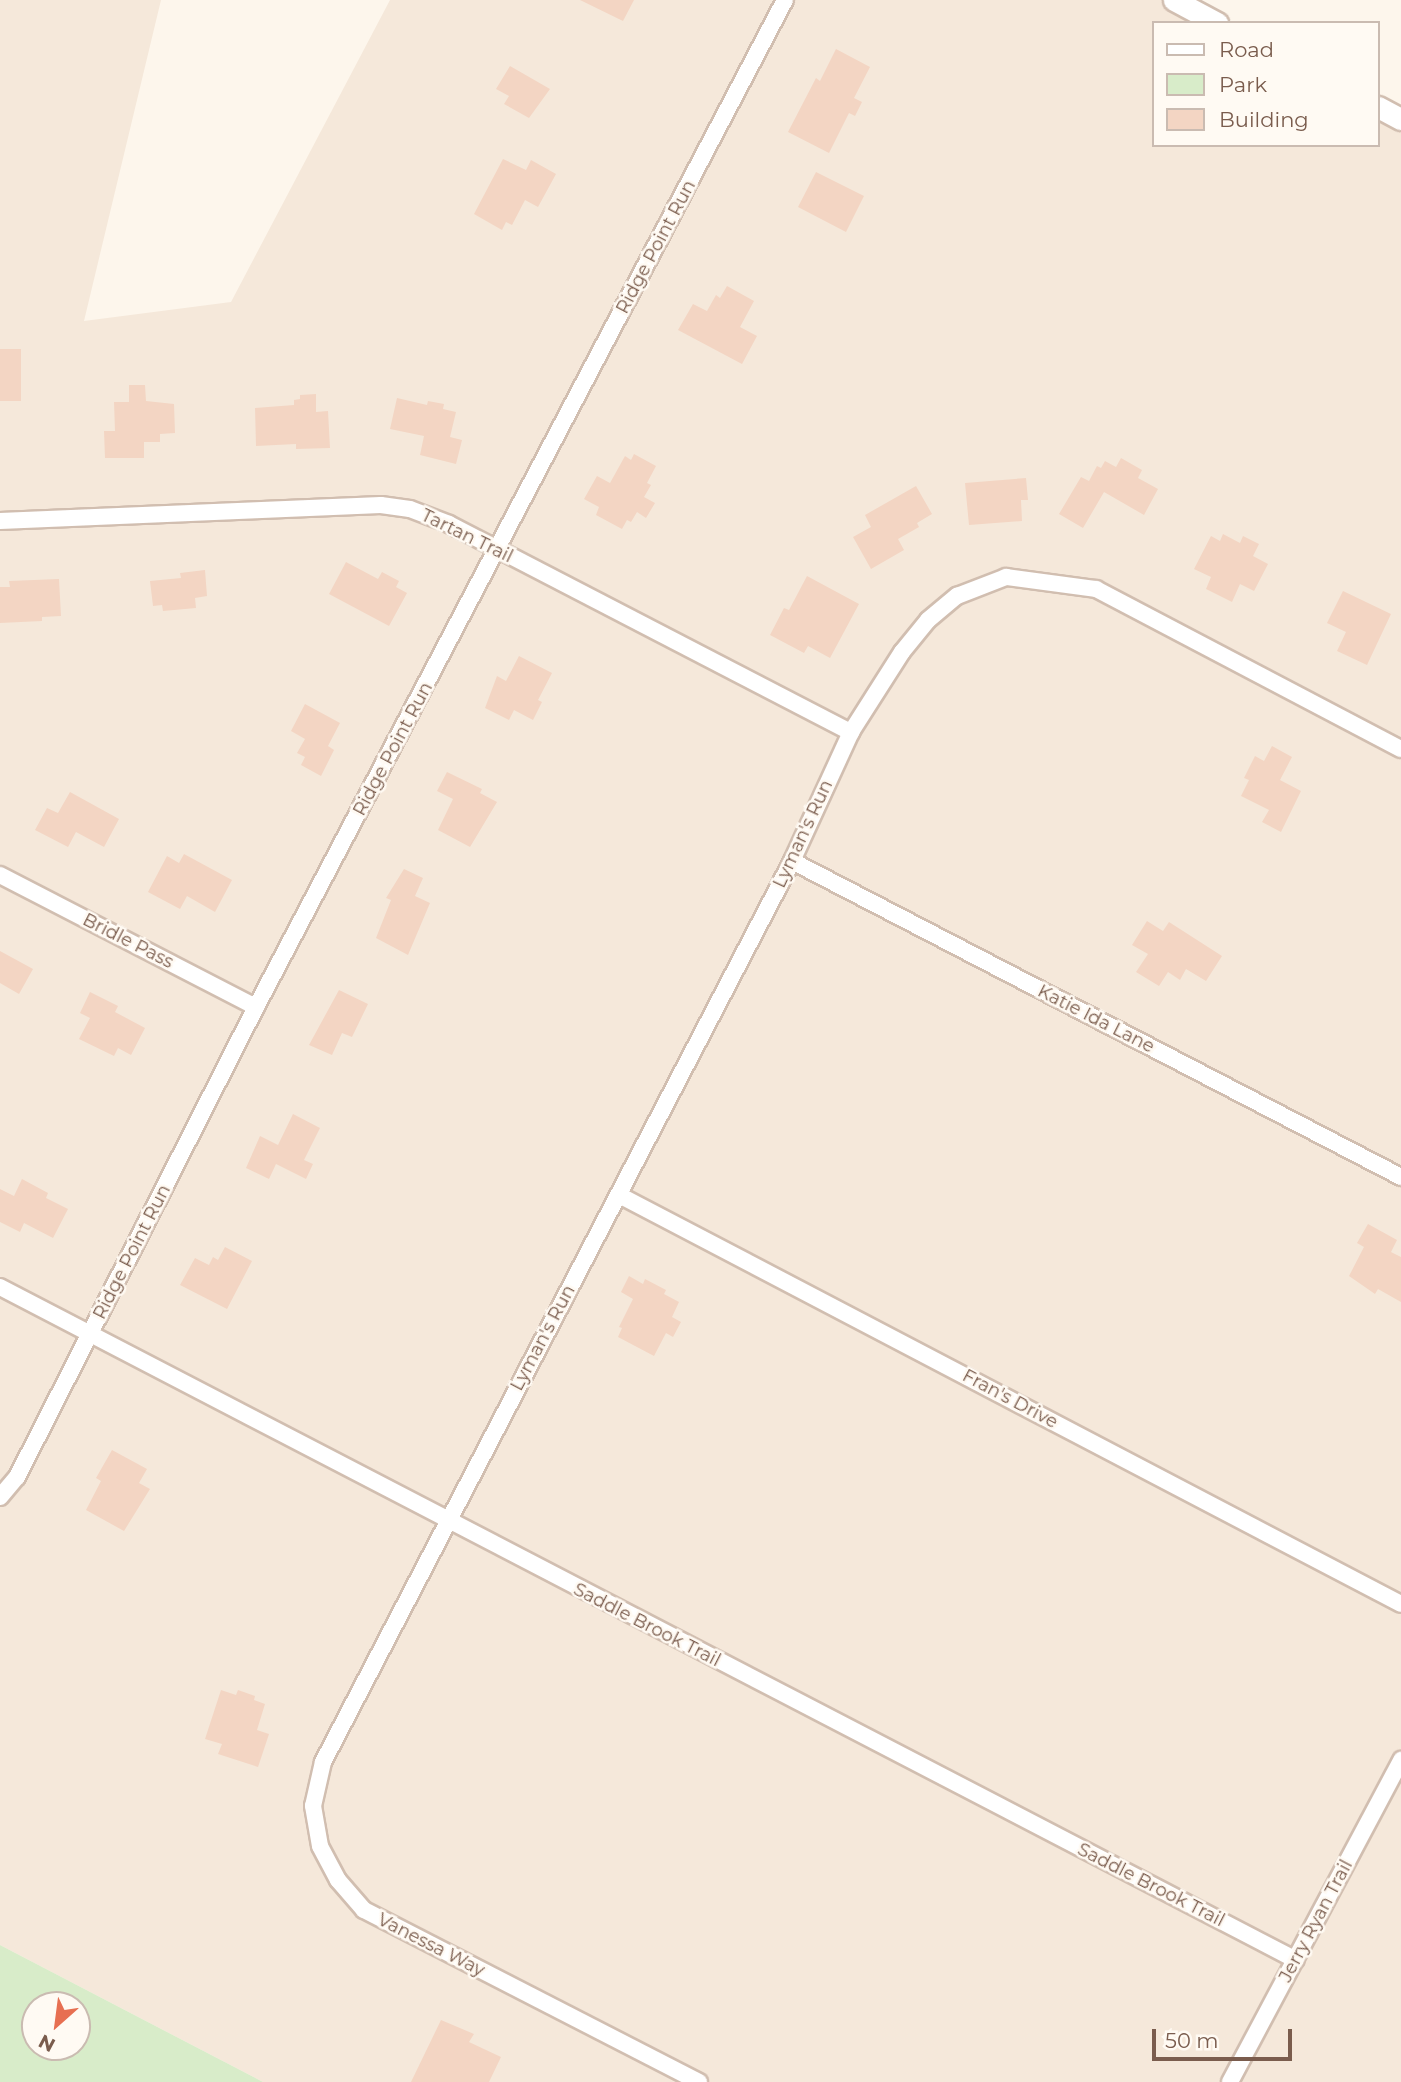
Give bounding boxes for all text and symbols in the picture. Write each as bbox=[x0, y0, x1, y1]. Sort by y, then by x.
legend bbox=[1152, 21, 1380, 147]
text: Road bbox=[1219, 37, 1274, 62]
text: Park bbox=[1219, 72, 1267, 97]
text: Building bbox=[1219, 107, 1309, 132]
street label: Ridge Point Run bbox=[612, 176, 700, 318]
street label: Tartan Trail bbox=[418, 505, 516, 567]
street label: Ridge Point Run bbox=[349, 678, 437, 820]
street label: Lyman's Run bbox=[769, 777, 837, 891]
street label: Bridle Pass bbox=[79, 909, 177, 973]
street label: Katie Ida Lane bbox=[1034, 980, 1158, 1058]
street label: Ridge Point Run bbox=[89, 1181, 175, 1323]
street label: Lyman's Run bbox=[506, 1281, 580, 1395]
street label: Fran's Drive bbox=[959, 1365, 1061, 1433]
street label: Saddle Brook Trail bbox=[570, 1579, 724, 1671]
street label: Saddle Brook Trail bbox=[1074, 1839, 1228, 1931]
street label: Jerry Ryan Trail bbox=[1275, 1856, 1357, 1986]
street label: Vanessa Way bbox=[374, 1909, 488, 1981]
north arrow bbox=[21, 1991, 91, 2061]
scale bar bbox=[1156, 2016, 1296, 2060]
text: 50 m bbox=[1165, 2028, 1219, 2053]
text: N bbox=[35, 2029, 59, 2057]

